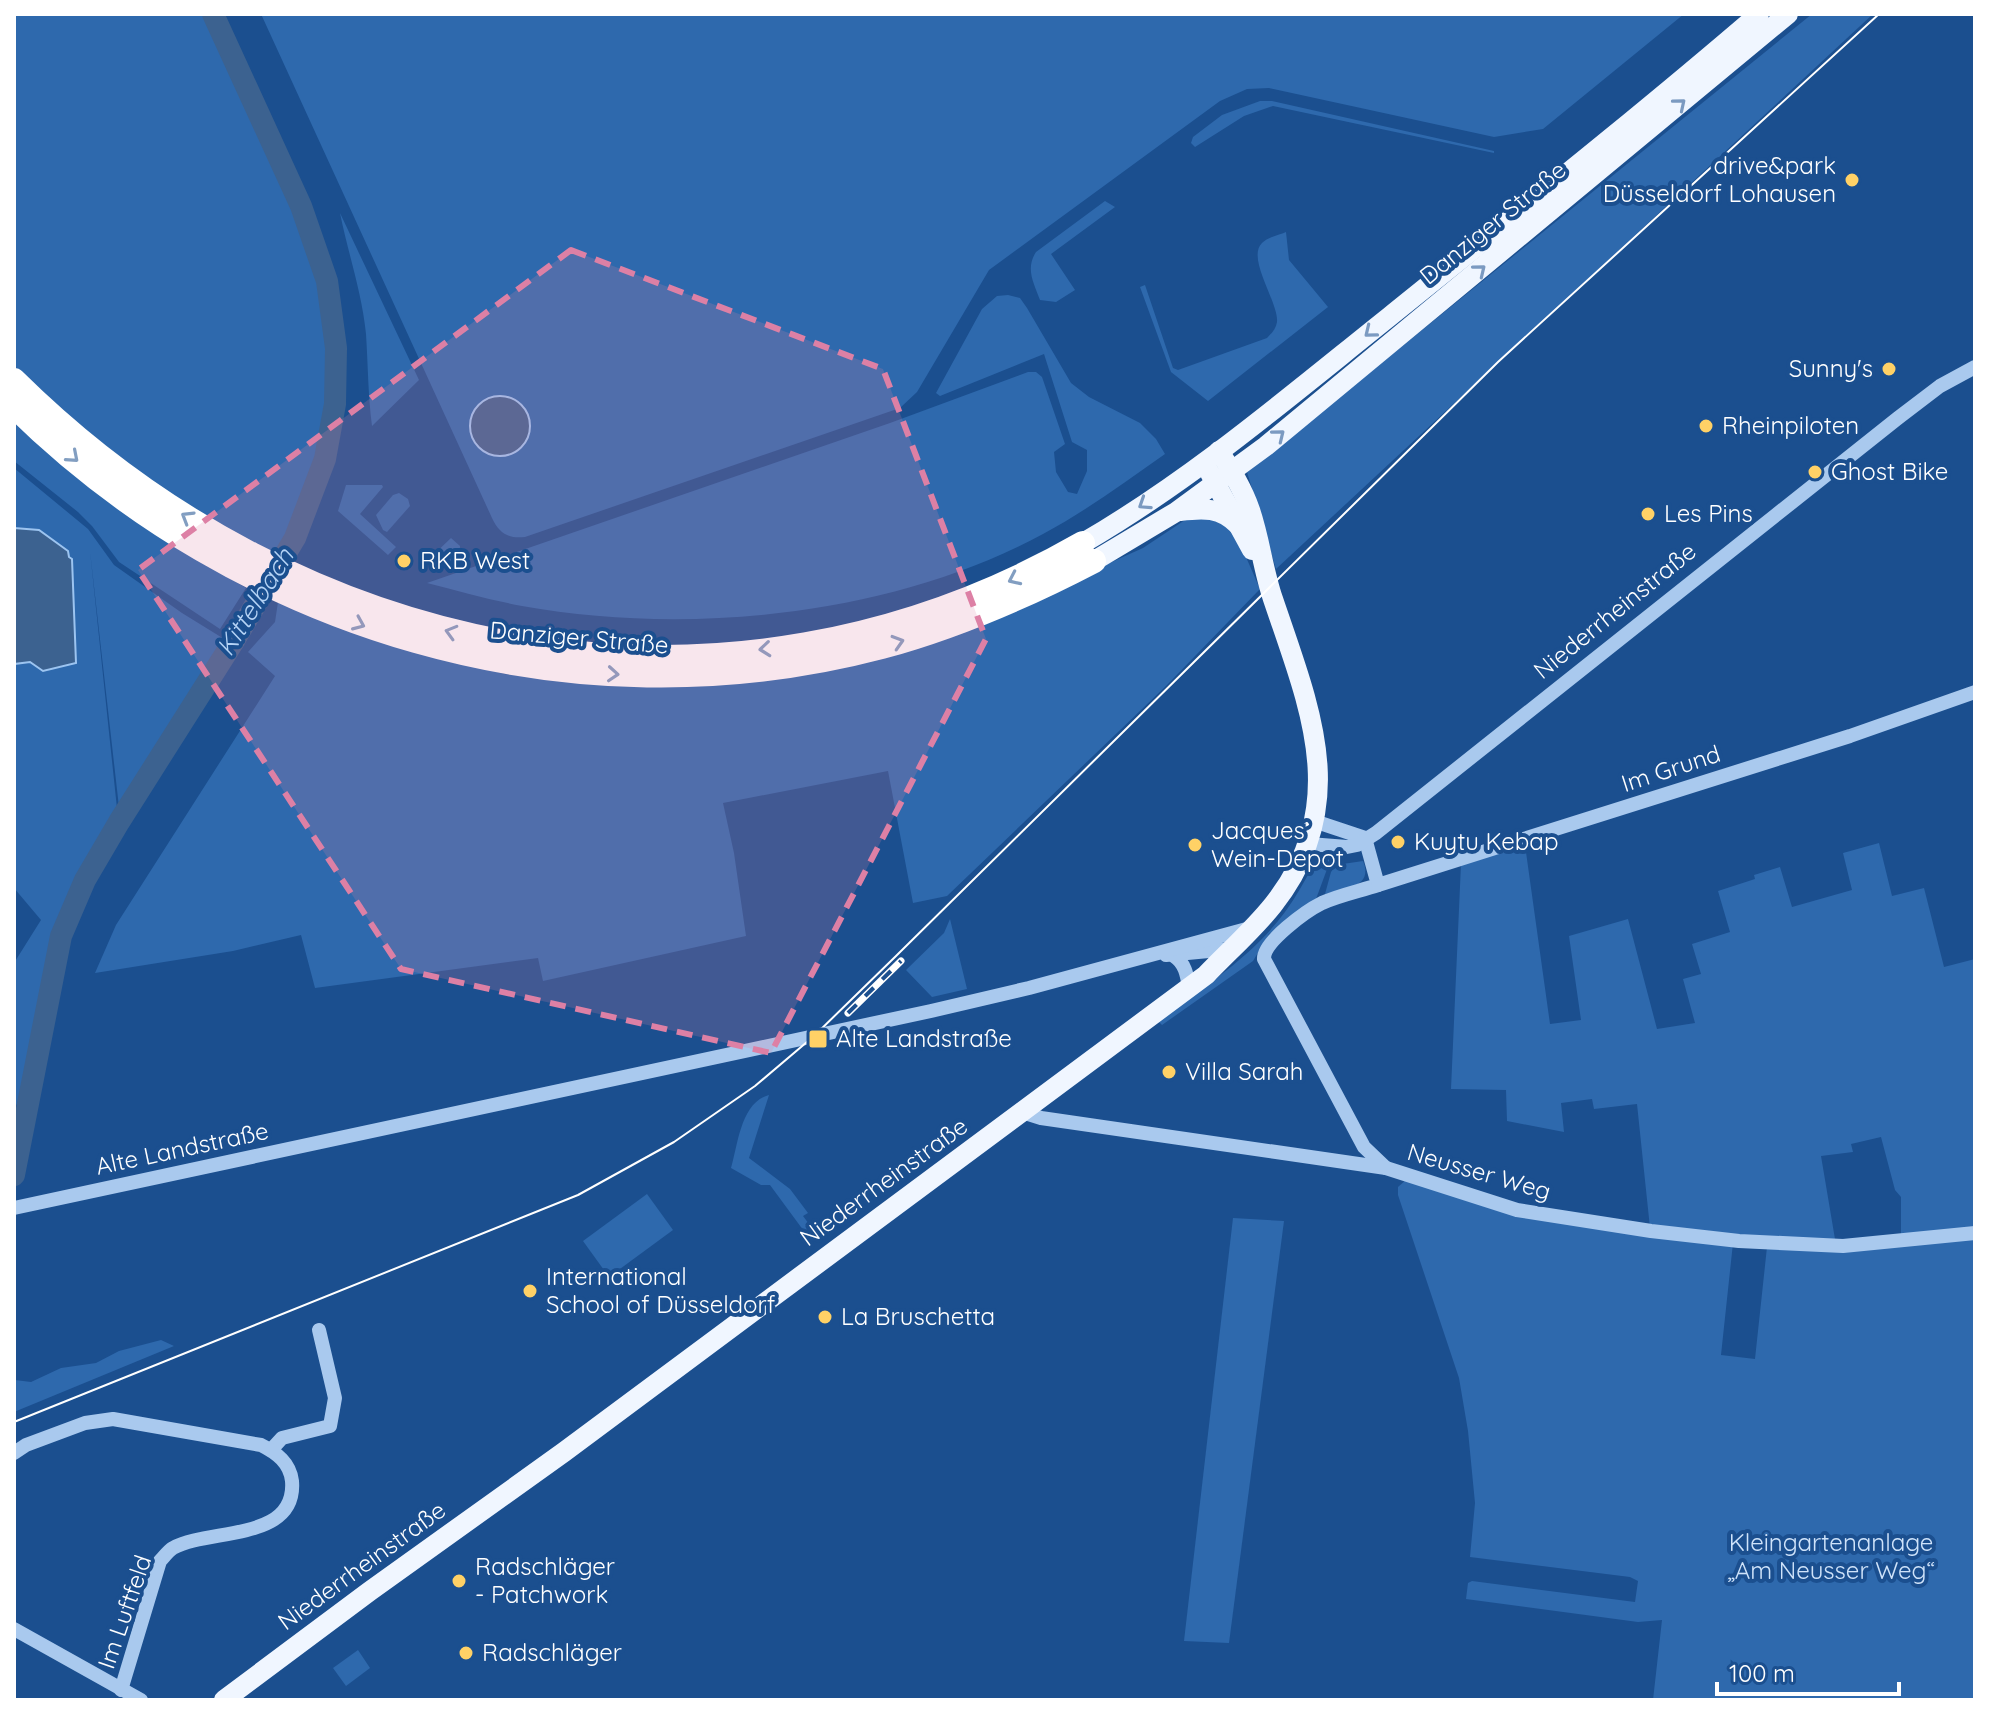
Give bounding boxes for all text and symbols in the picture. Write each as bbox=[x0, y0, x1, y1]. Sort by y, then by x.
one-way arrow bbox=[1671, 99, 1685, 114]
place label: drive&park Düsseldorf Lohausen bbox=[1603, 150, 1836, 208]
street label: Danziger Straße bbox=[1413, 154, 1572, 290]
marker: drive&park Düsseldorf Lohausen bbox=[1843, 171, 1861, 189]
one-way arrow bbox=[1471, 265, 1485, 280]
one-way arrow bbox=[1365, 322, 1379, 337]
place label: Sunny's bbox=[1789, 353, 1873, 383]
marker: Sunny's bbox=[1880, 360, 1898, 378]
place label: Rheinpiloten bbox=[1722, 410, 1859, 440]
marker: Rheinpiloten bbox=[1697, 417, 1715, 435]
one-way arrow bbox=[1270, 430, 1284, 445]
one-way arrow bbox=[63, 447, 78, 462]
place label: Ghost Bike bbox=[1831, 456, 1948, 486]
marker: Ghost Bike bbox=[1806, 463, 1824, 481]
one-way arrow bbox=[1139, 495, 1153, 510]
place label: Les Pins bbox=[1664, 498, 1753, 528]
marker: Les Pins bbox=[1639, 505, 1657, 523]
one-way arrow bbox=[181, 511, 196, 527]
street label: Niederrheinstraße bbox=[1527, 536, 1702, 685]
water label: Kittelbach bbox=[209, 541, 301, 662]
place label: RKB West bbox=[420, 545, 530, 575]
marker: RKB West bbox=[395, 552, 413, 570]
one-way arrow bbox=[1007, 569, 1022, 585]
one-way arrow bbox=[351, 614, 365, 631]
street label: Danziger Straße bbox=[488, 614, 670, 660]
one-way arrow bbox=[445, 624, 458, 641]
one-way arrow bbox=[891, 635, 905, 651]
one-way arrow bbox=[758, 641, 771, 658]
one-way arrow bbox=[607, 665, 620, 682]
street label: Im Grund bbox=[1617, 738, 1724, 798]
place label: Jacques’ Wein-Depot bbox=[1211, 815, 1344, 873]
place label: Kuytu Kebap bbox=[1414, 826, 1558, 856]
marker: Kuytu Kebap bbox=[1389, 833, 1407, 851]
marker: Jacques’ Wein-Depot bbox=[1186, 836, 1204, 854]
place label: Alte Landstraße bbox=[836, 1023, 1012, 1053]
marker: Alte Landstraße bbox=[807, 1028, 829, 1050]
place label: Villa Sarah bbox=[1185, 1056, 1303, 1086]
marker: Villa Sarah bbox=[1160, 1063, 1178, 1081]
street label: Niederrheinstraße bbox=[794, 1110, 973, 1252]
street label: Alte Landstraße bbox=[93, 1115, 271, 1181]
street label: Neusser Weg bbox=[1404, 1136, 1554, 1206]
place label: International School of Düsseldorf bbox=[546, 1261, 776, 1319]
marker: International School of Düsseldorf bbox=[521, 1282, 539, 1300]
place label: La Bruschetta bbox=[841, 1301, 995, 1331]
marker: La Bruschetta bbox=[816, 1308, 834, 1326]
street label: Niederrheinstraße bbox=[272, 1494, 451, 1636]
park label: Kleingartenanlage „Am Neusser Weg“ bbox=[1727, 1527, 1935, 1585]
street label: Im Luftfeld bbox=[91, 1551, 157, 1672]
place label: Radschläger - Patchwork bbox=[475, 1551, 615, 1609]
marker: Radschläger - Patchwork bbox=[450, 1572, 468, 1590]
place label: Radschläger bbox=[482, 1637, 622, 1667]
marker: Radschläger bbox=[457, 1644, 475, 1662]
scale bar bbox=[1717, 1646, 1899, 1696]
text: 100 m bbox=[1729, 1658, 1795, 1688]

